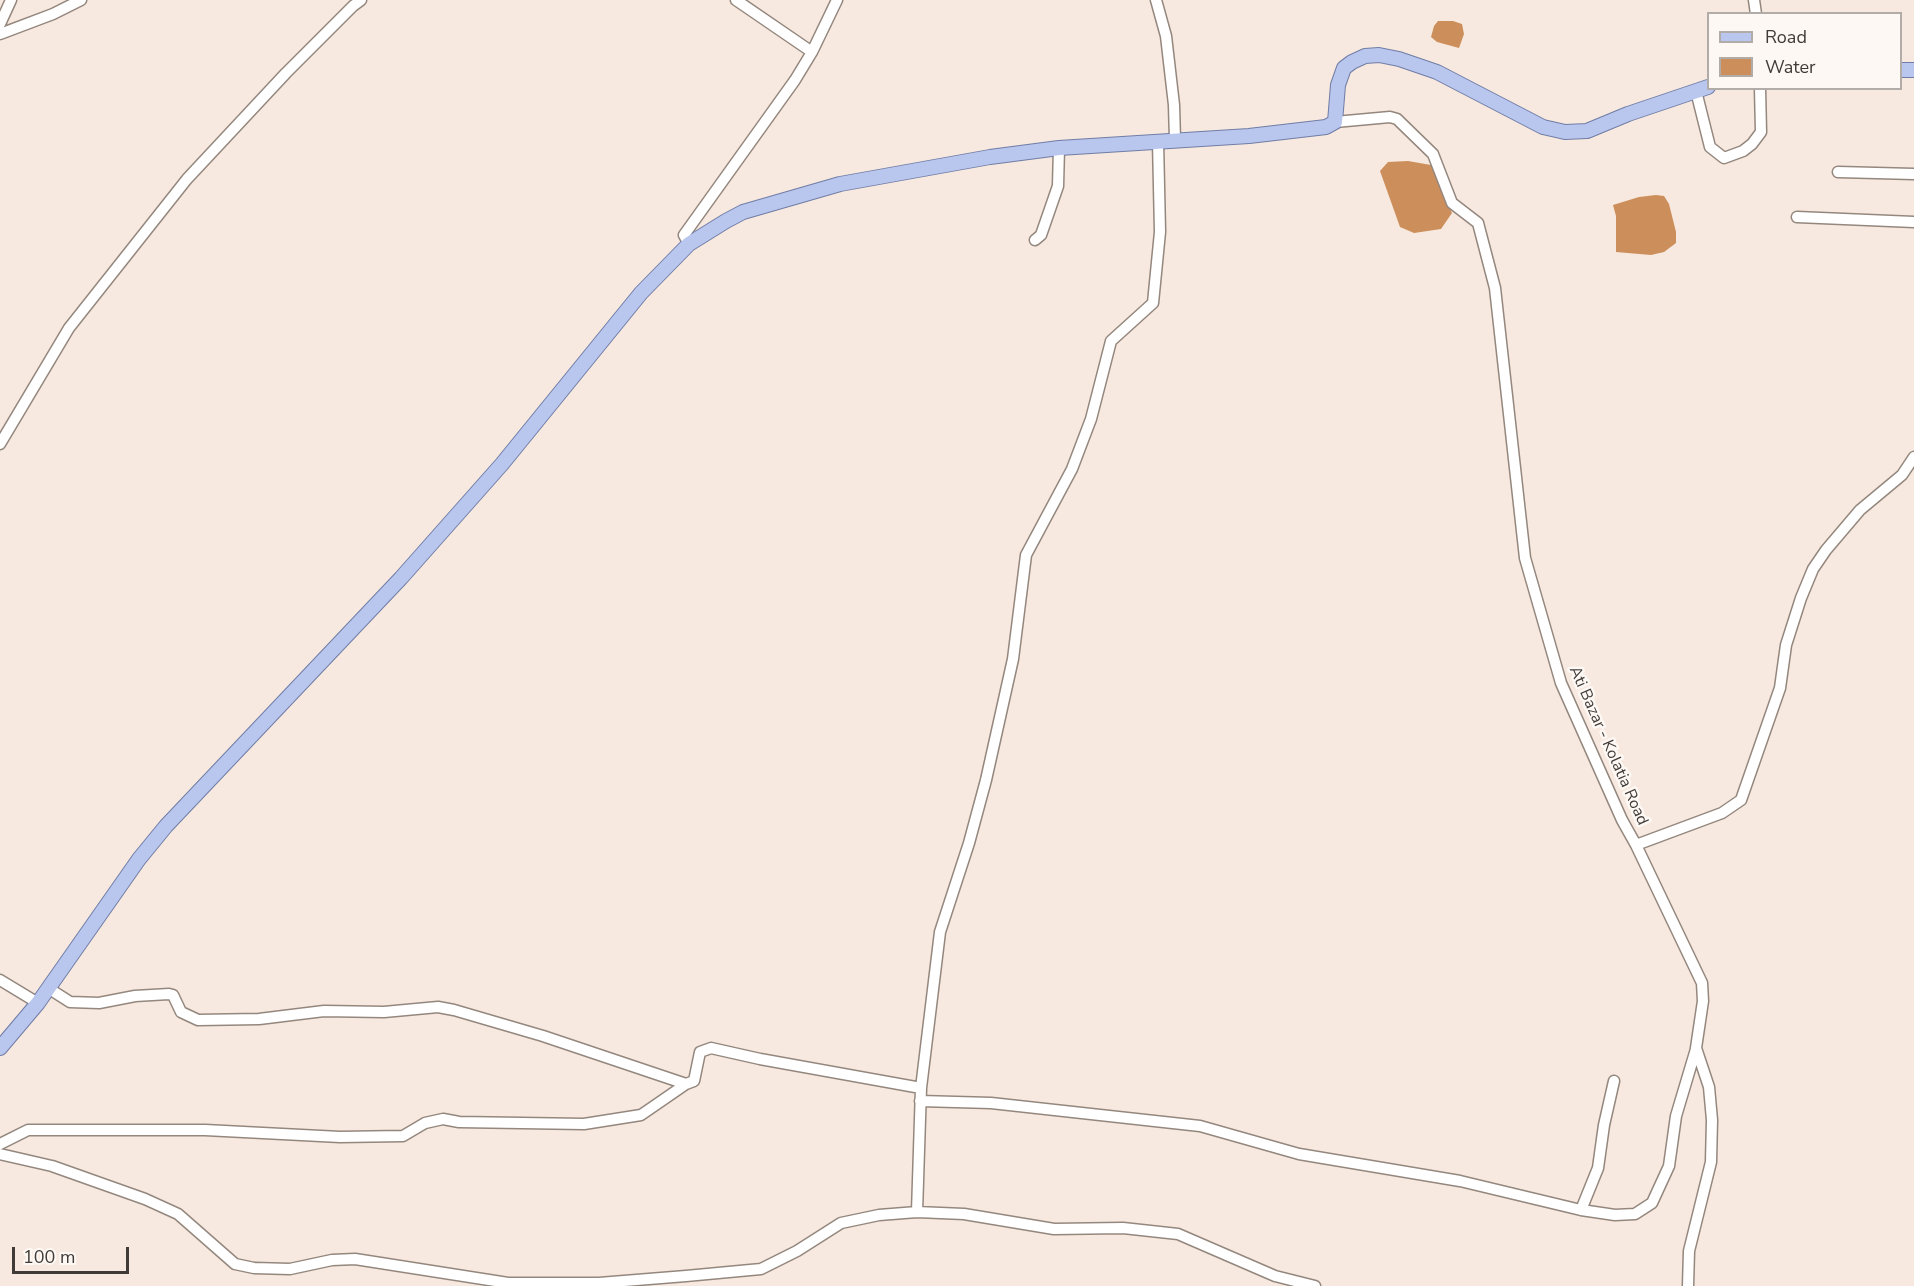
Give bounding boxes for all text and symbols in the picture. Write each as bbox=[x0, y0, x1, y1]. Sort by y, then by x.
legend bbox=[1707, 12, 1902, 90]
text: Road bbox=[1765, 25, 1807, 49]
text: Water bbox=[1765, 55, 1816, 79]
street label: Ati Bazar - Kolatia Road bbox=[1564, 664, 1652, 828]
scale bar bbox=[15, 1235, 132, 1273]
text: 100 m bbox=[23, 1245, 75, 1269]

